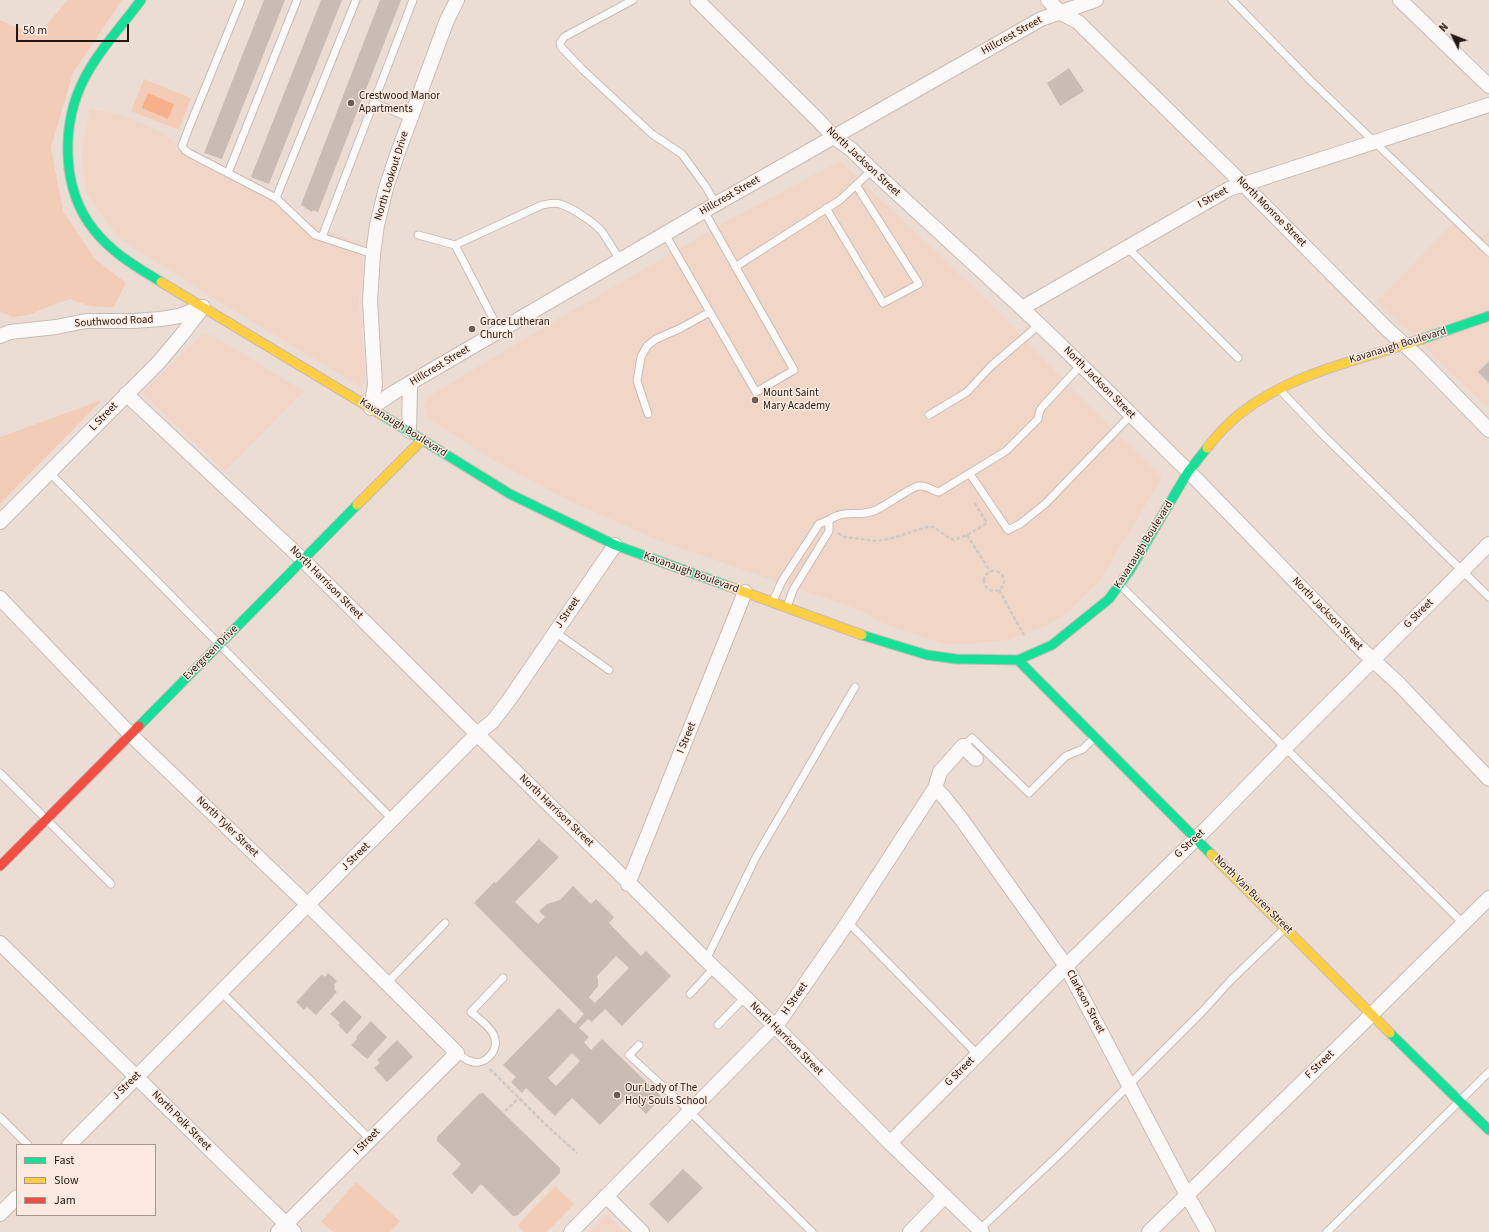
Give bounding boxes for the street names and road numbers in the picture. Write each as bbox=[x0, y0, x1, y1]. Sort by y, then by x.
street label: Hillcrest Street bbox=[979, 14, 1045, 58]
street label: North Jackson Street bbox=[823, 124, 903, 200]
street label: North Lookout Drive bbox=[372, 130, 412, 222]
street label: Hillcrest Street bbox=[697, 173, 763, 219]
street label: North Monroe Street bbox=[1233, 174, 1309, 250]
street label: I Street bbox=[1196, 184, 1230, 212]
street label: Southwood Road bbox=[74, 313, 154, 331]
street label: Kavanaugh Boulevard bbox=[1348, 325, 1448, 367]
street label: Hillcrest Street bbox=[408, 343, 472, 389]
street label: North Jackson Street bbox=[1060, 344, 1138, 422]
street label: Kavanaugh Boulevard bbox=[357, 396, 449, 460]
street label: L Street bbox=[87, 400, 121, 434]
street label: Kavanaugh Boulevard bbox=[1112, 499, 1176, 591]
street label: North Harrison Street bbox=[287, 544, 365, 622]
street label: Kavanaugh Boulevard bbox=[641, 550, 741, 596]
street label: North Jackson Street bbox=[1289, 575, 1365, 653]
street label: J Street bbox=[553, 595, 583, 631]
street label: G Street bbox=[1401, 596, 1437, 632]
street label: Evergreen Drive bbox=[181, 623, 241, 683]
street label: I Street bbox=[675, 720, 699, 756]
street label: North Harrison Street bbox=[516, 772, 596, 850]
street label: North Tyler Street bbox=[193, 794, 261, 860]
street label: G Street bbox=[1172, 827, 1208, 861]
street label: J Street bbox=[339, 840, 373, 874]
street label: North Van Buren Street bbox=[1211, 853, 1295, 937]
street label: Clarkson Street bbox=[1063, 968, 1107, 1036]
street label: H Street bbox=[779, 980, 811, 1018]
street label: North Harrison Street bbox=[747, 1000, 825, 1078]
street label: F Street bbox=[1303, 1048, 1337, 1082]
street label: G Street bbox=[942, 1054, 978, 1090]
street label: J Street bbox=[110, 1069, 144, 1103]
street label: North Polk Street bbox=[148, 1088, 214, 1154]
street label: I Street bbox=[351, 1126, 383, 1158]

